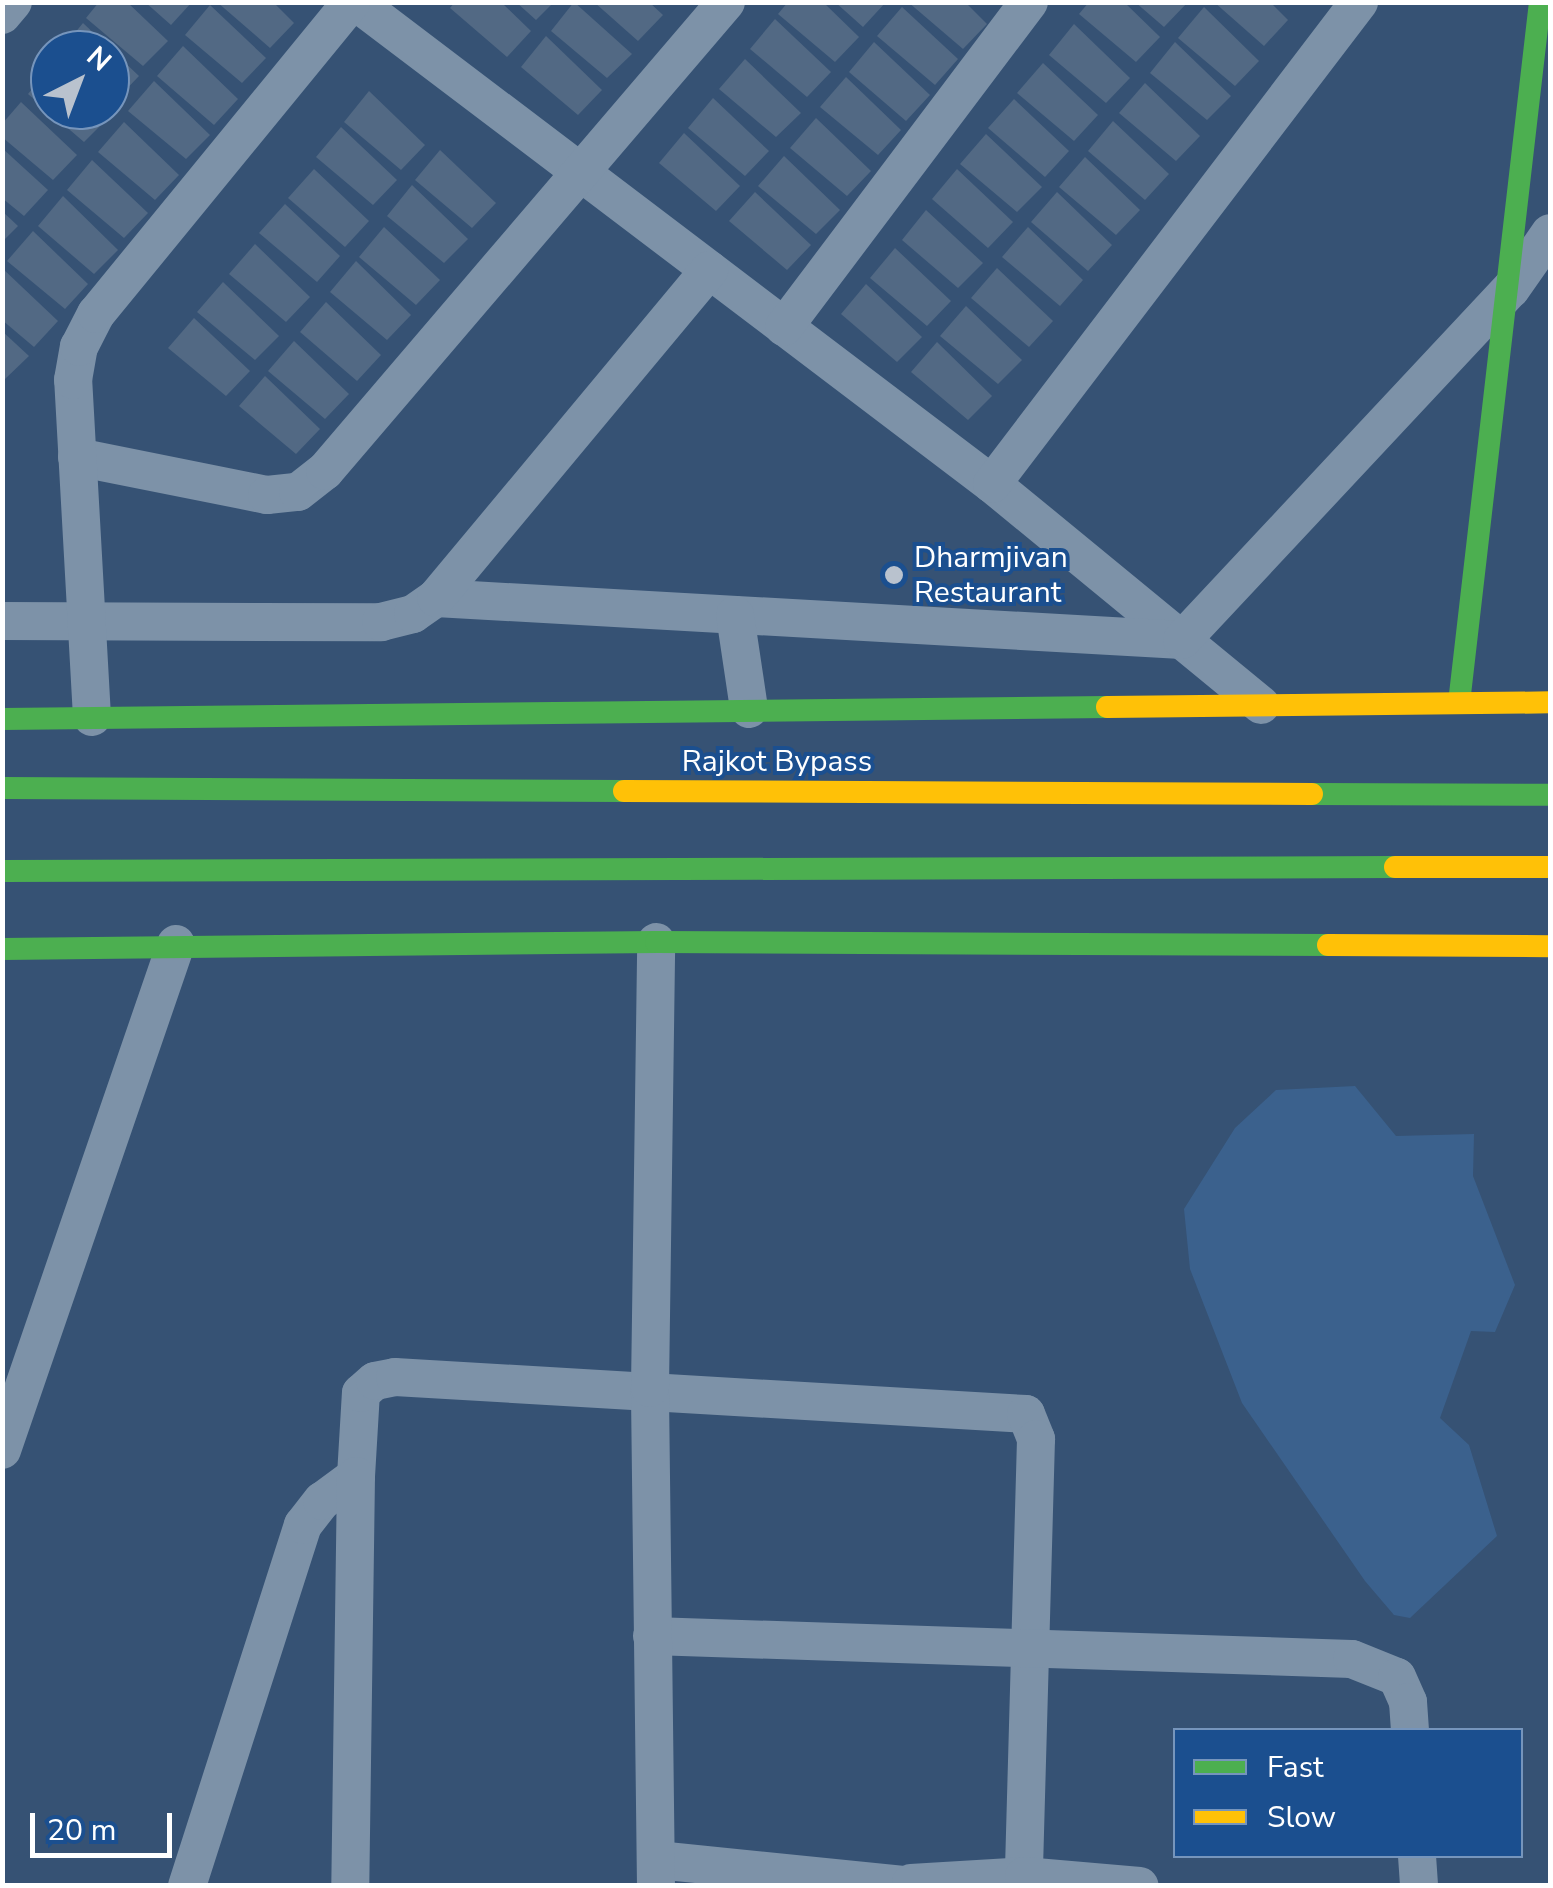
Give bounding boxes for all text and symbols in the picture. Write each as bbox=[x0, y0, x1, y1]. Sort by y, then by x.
north arrow bbox=[30, 30, 130, 130]
text: N bbox=[78, 38, 119, 80]
place label: Dharmjivan Restaurant bbox=[914, 540, 1068, 610]
marker: Dharmjivan Restaurant bbox=[883, 564, 905, 586]
street label: Rajkot Bypass bbox=[682, 744, 872, 780]
legend bbox=[1173, 1728, 1523, 1858]
text: Fast bbox=[1267, 1747, 1324, 1788]
scale bar bbox=[35, 1793, 178, 1855]
text: Slow bbox=[1267, 1797, 1336, 1838]
text: 20 m bbox=[47, 1810, 116, 1851]

